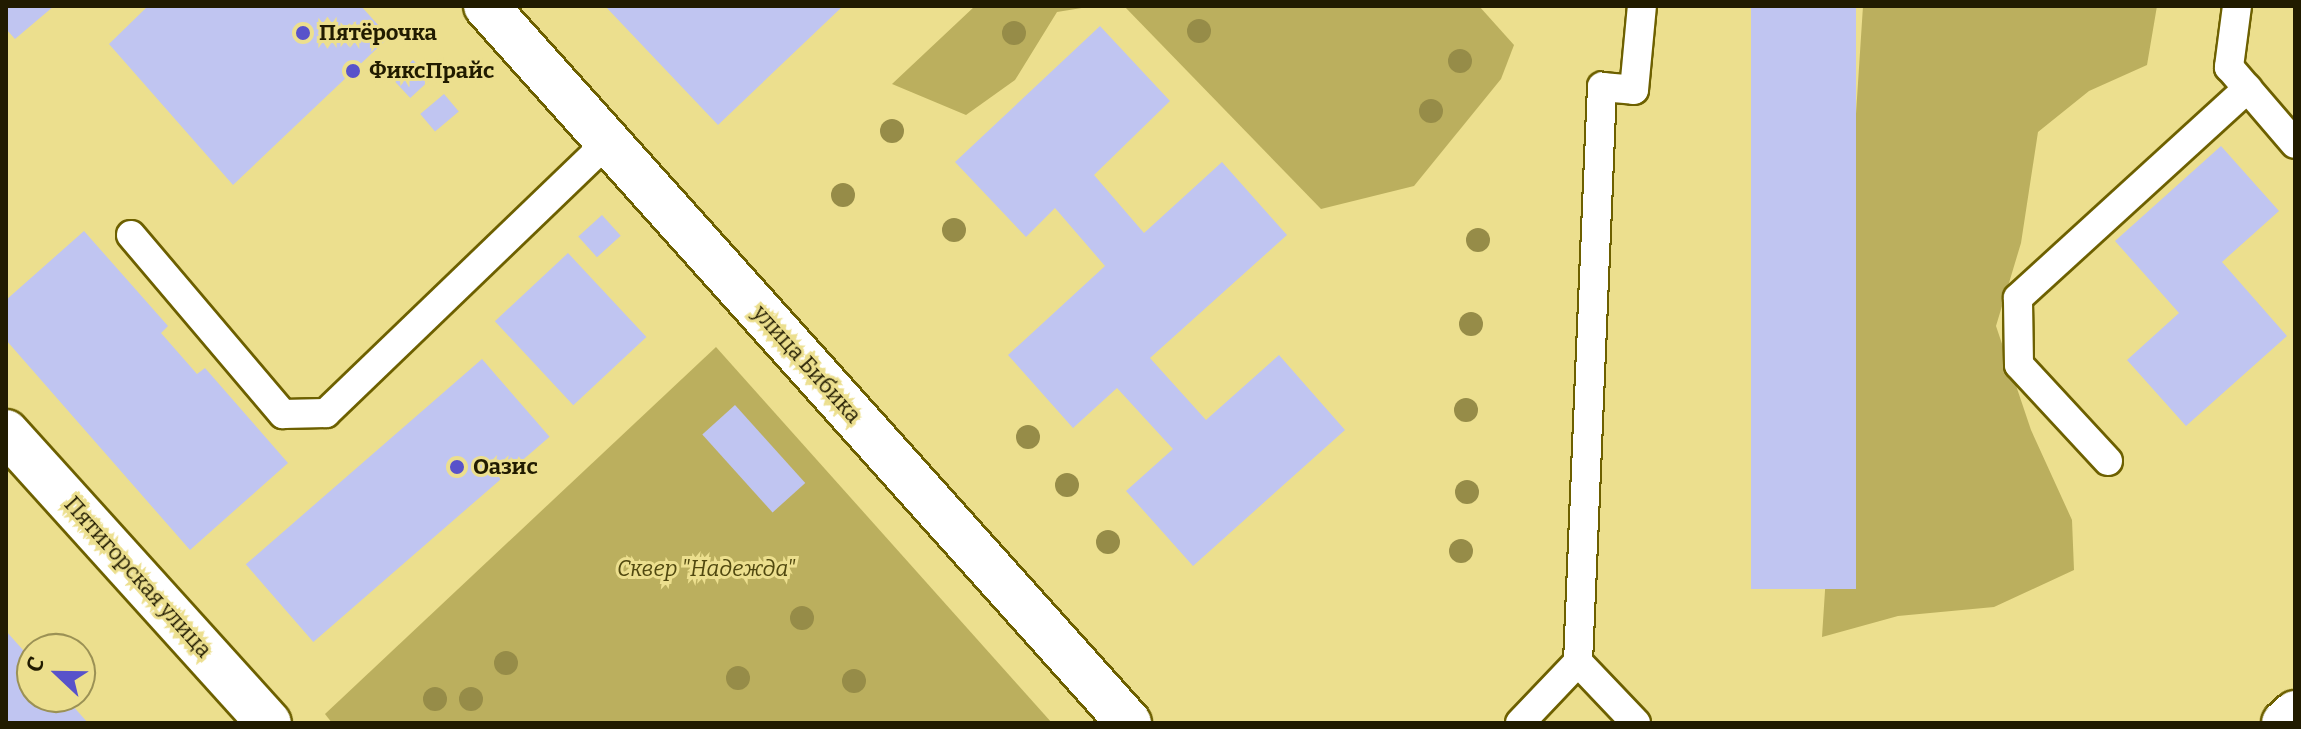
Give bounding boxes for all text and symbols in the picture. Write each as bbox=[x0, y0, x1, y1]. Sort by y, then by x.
place label: Пятёрочка bbox=[319, 20, 437, 46]
marker: Пятёрочка bbox=[294, 24, 312, 42]
place label: ФиксПрайс bbox=[369, 58, 494, 84]
marker: ФиксПрайс bbox=[344, 62, 362, 80]
street label: улица Бибика bbox=[747, 300, 867, 428]
place label: Оазис bbox=[473, 454, 538, 480]
marker: Оазис bbox=[448, 458, 466, 476]
street label: Пятигорская улица bbox=[59, 491, 217, 663]
park label: Сквер "Надежда" bbox=[617, 556, 795, 582]
north arrow bbox=[16, 633, 96, 713]
text: С bbox=[20, 653, 50, 676]

